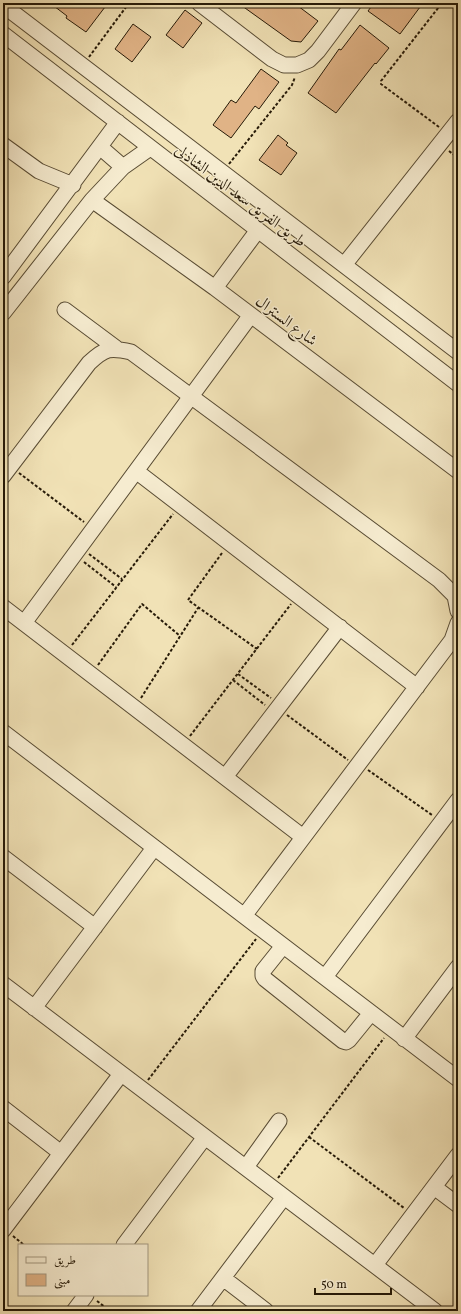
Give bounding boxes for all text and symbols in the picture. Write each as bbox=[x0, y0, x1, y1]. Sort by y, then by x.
street label: طريق الفريق سعد الدين الشاذلى bbox=[169, 140, 310, 253]
street label: شارع السنترال bbox=[250, 291, 321, 353]
legend bbox=[18, 1244, 148, 1296]
text: طريق bbox=[54, 1253, 76, 1269]
scale bar bbox=[315, 1270, 391, 1296]
text: مبنى bbox=[54, 1273, 70, 1289]
text: 50 m bbox=[321, 1277, 347, 1293]

